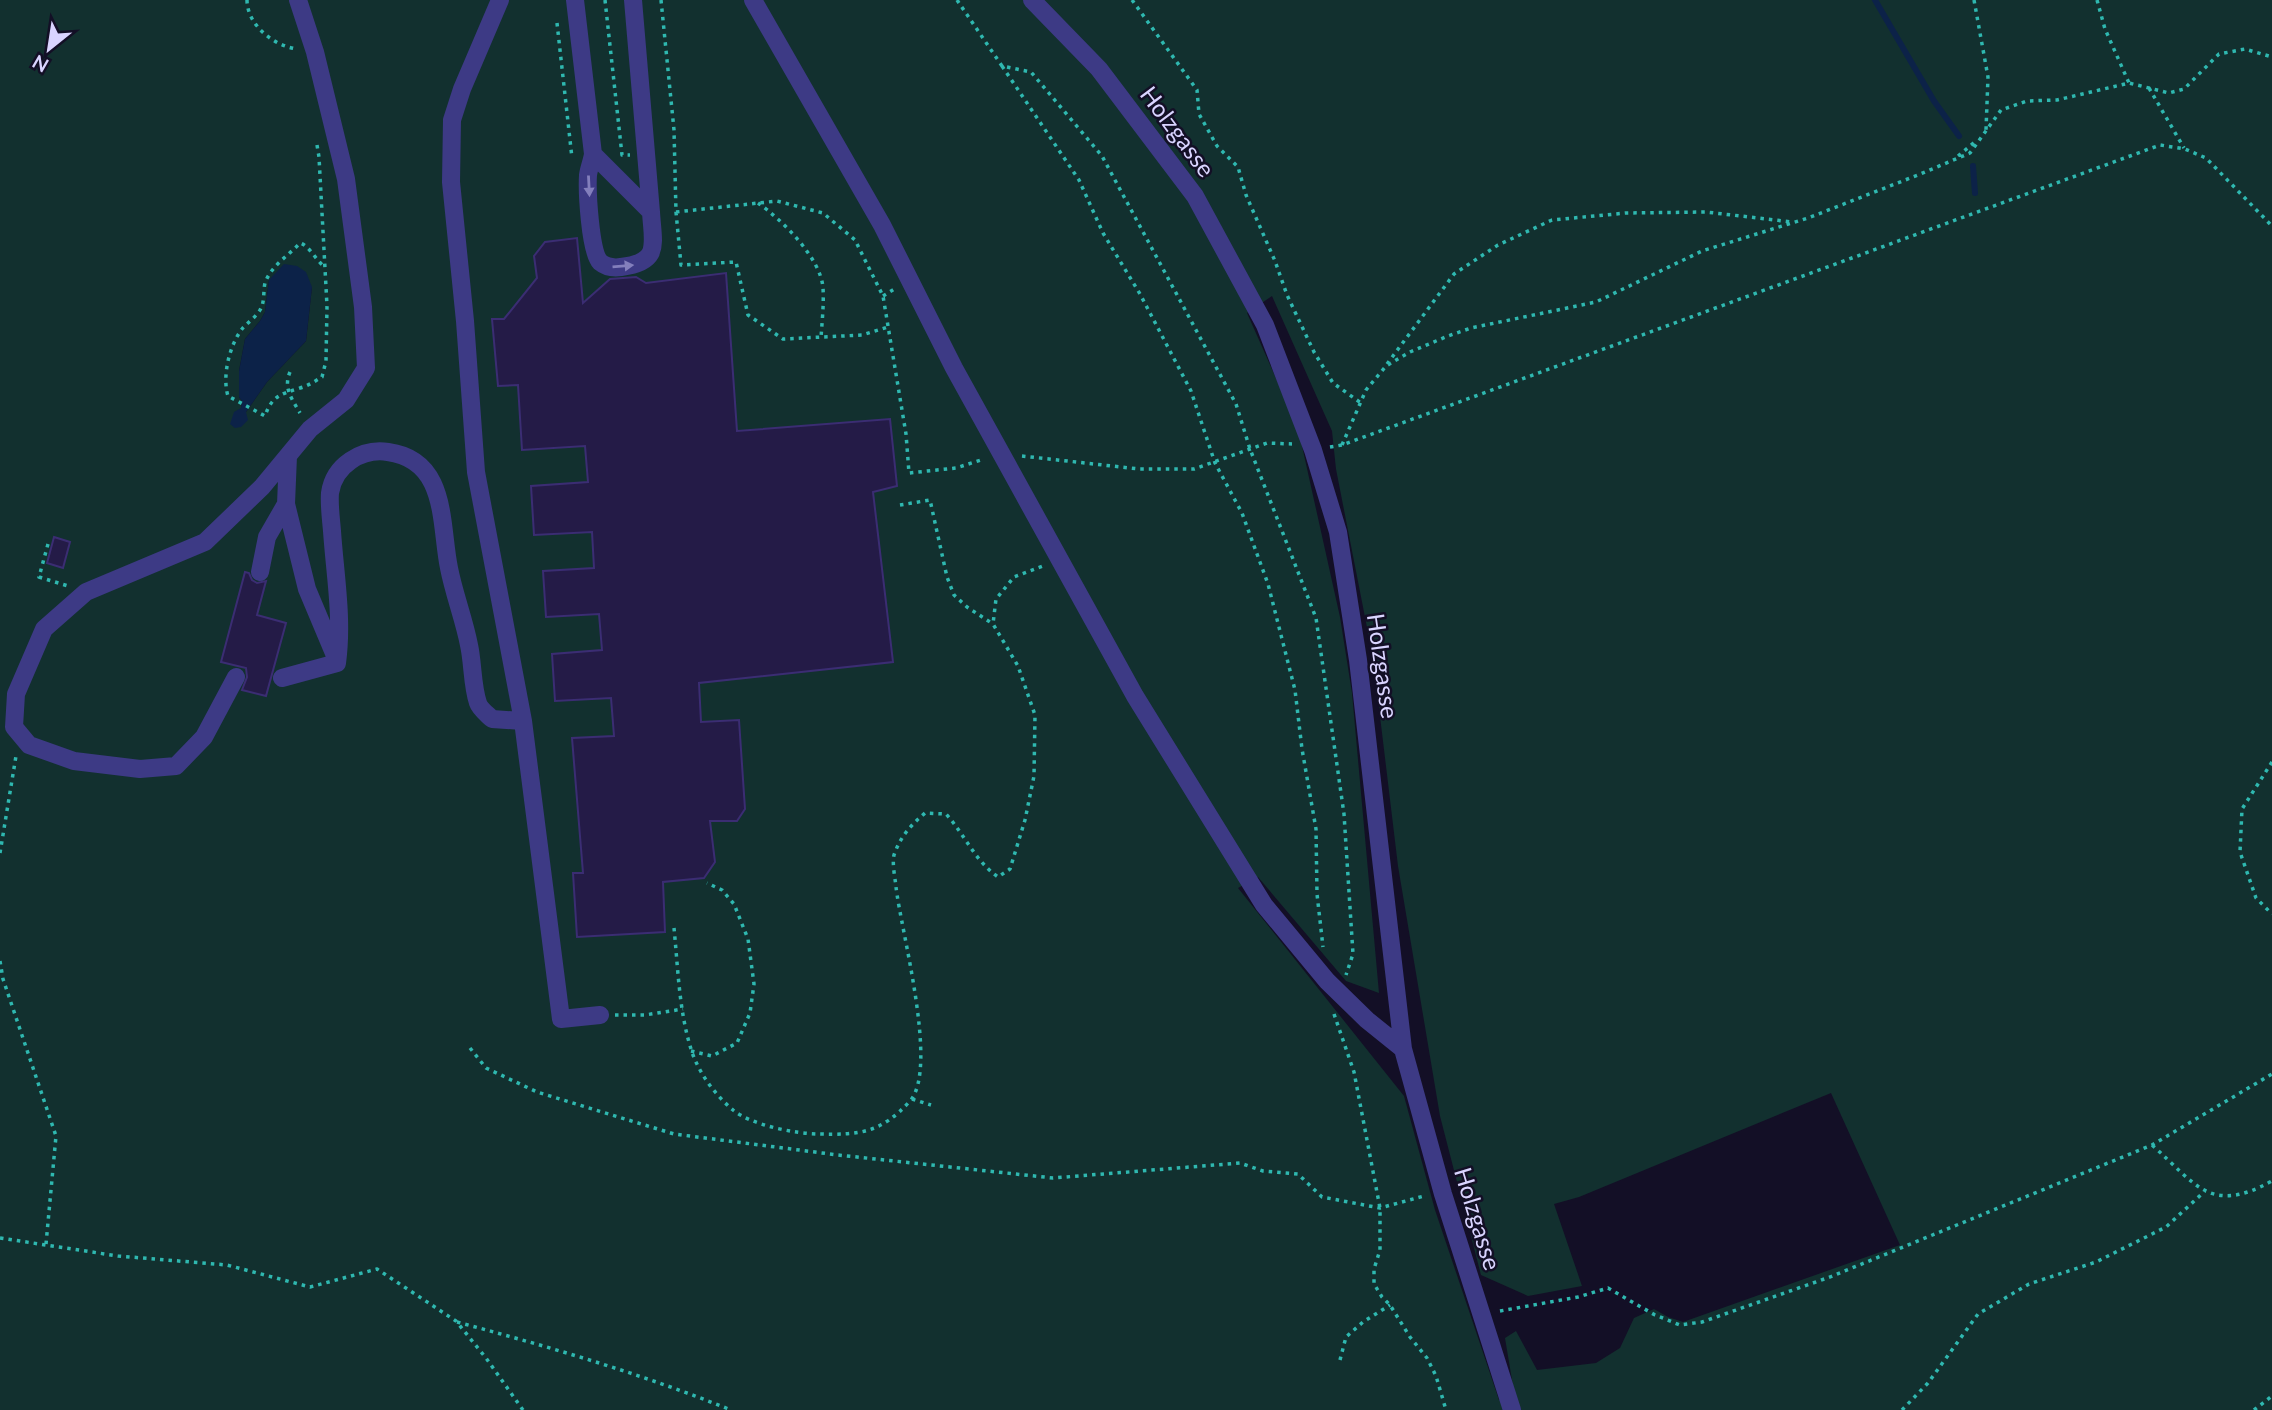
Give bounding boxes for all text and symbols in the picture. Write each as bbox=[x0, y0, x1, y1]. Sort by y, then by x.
north arrow bbox=[14, 14, 84, 84]
text: N bbox=[28, 51, 52, 78]
street label: Holzgasse bbox=[1135, 80, 1222, 182]
one-way arrow bbox=[584, 175, 595, 197]
one-way arrow bbox=[612, 260, 634, 271]
street label: Holzgasse bbox=[1362, 611, 1405, 720]
street label: Holzgasse bbox=[1449, 1164, 1508, 1273]

